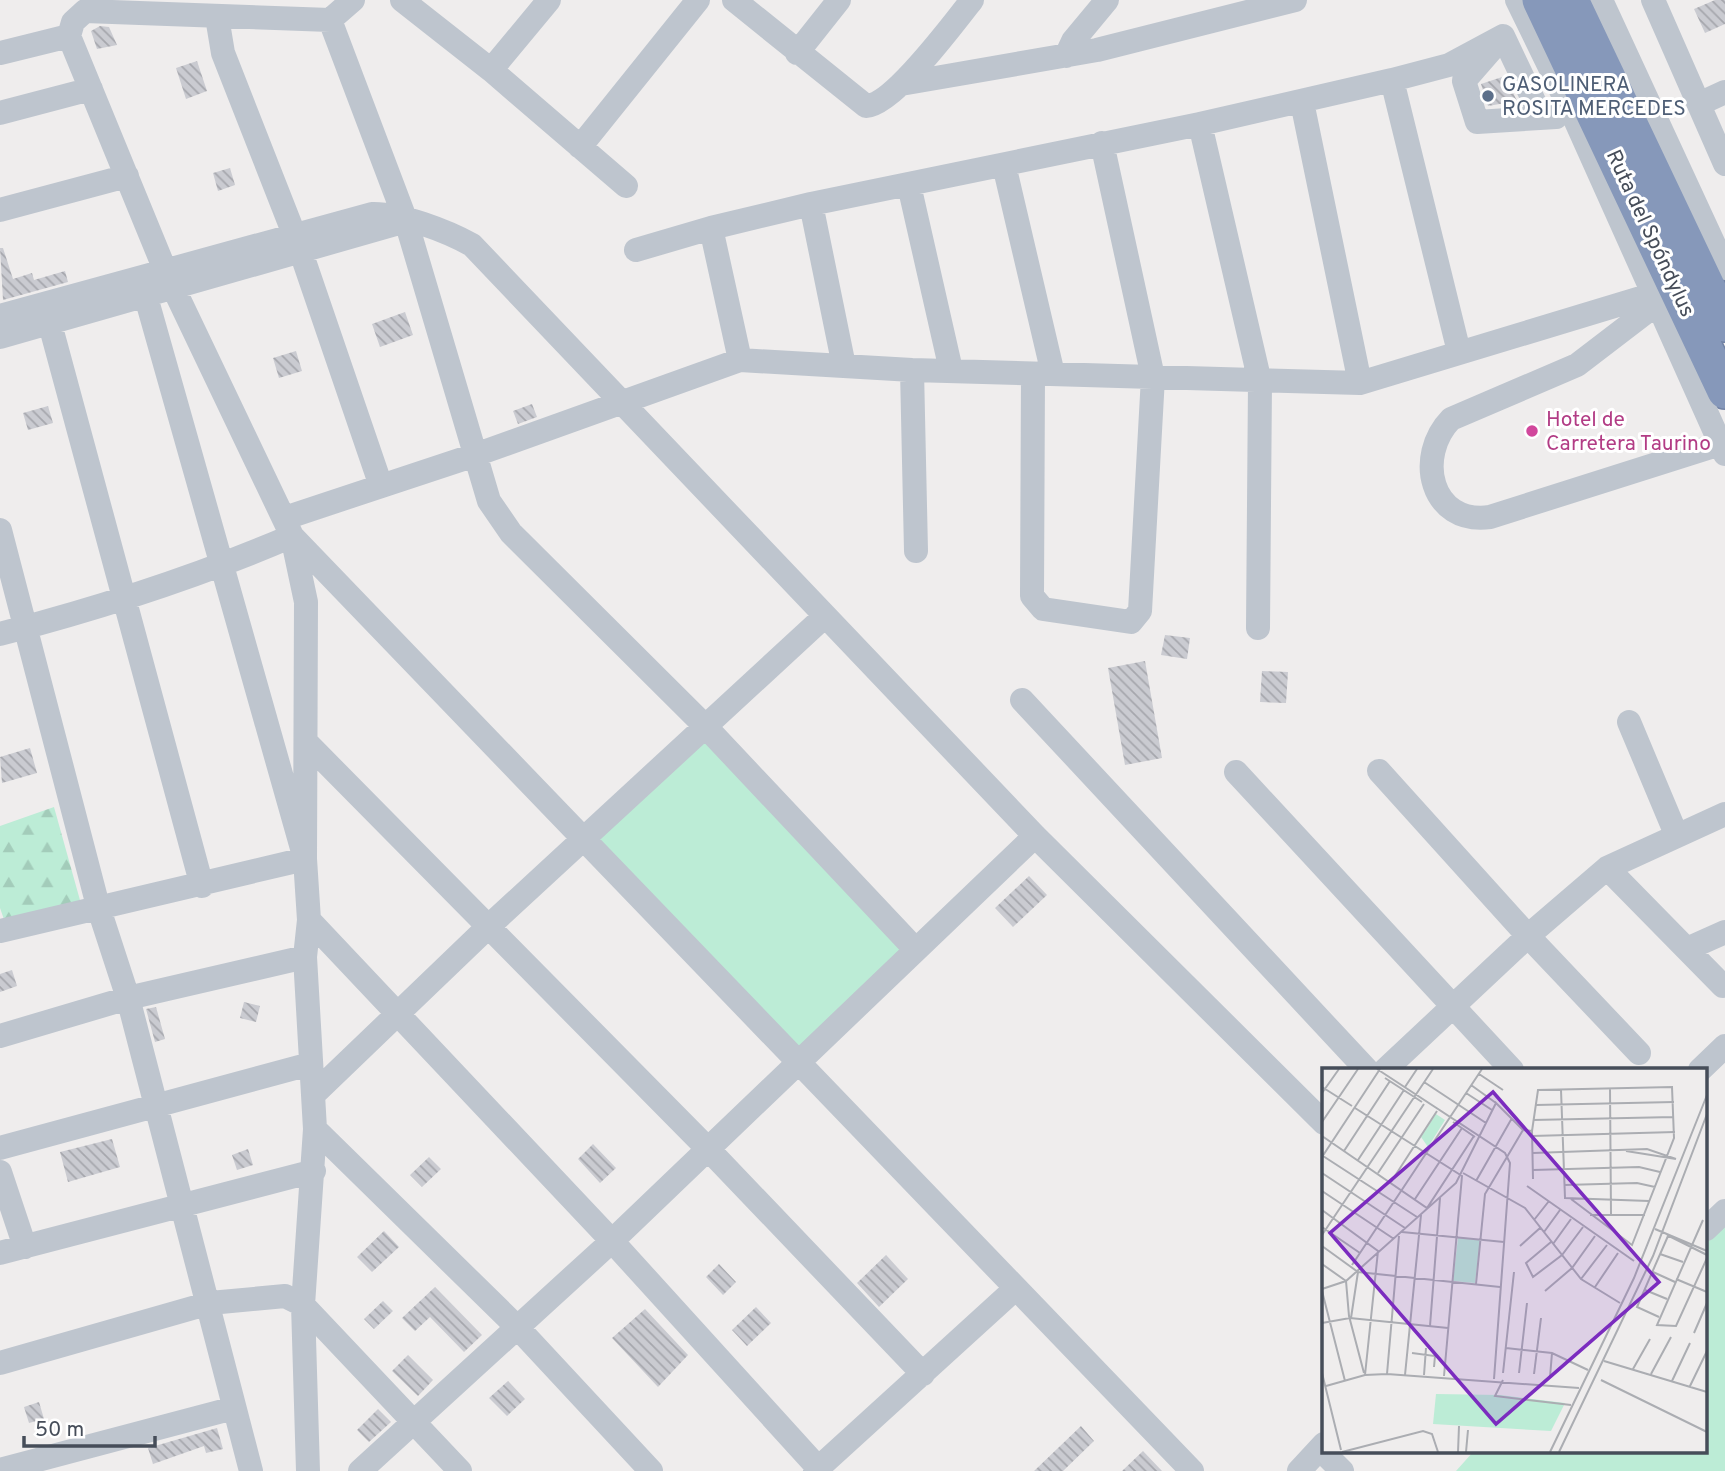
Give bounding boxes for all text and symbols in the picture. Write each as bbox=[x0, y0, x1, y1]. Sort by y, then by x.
place label: GASOLINERA ROSITA MERCEDES bbox=[1502, 72, 1686, 123]
marker: GASOLINERA ROSITA MERCEDES bbox=[1480, 88, 1496, 104]
street label: Ruta del Spóndylus bbox=[1599, 146, 1700, 322]
place label: Hotel de Carretera Taurino bbox=[1546, 407, 1711, 458]
marker: Hotel de Carretera Taurino bbox=[1524, 423, 1540, 439]
inset map bbox=[1322, 1068, 1708, 1454]
scale bar bbox=[24, 1404, 156, 1448]
text: 50 m bbox=[35, 1417, 84, 1444]

